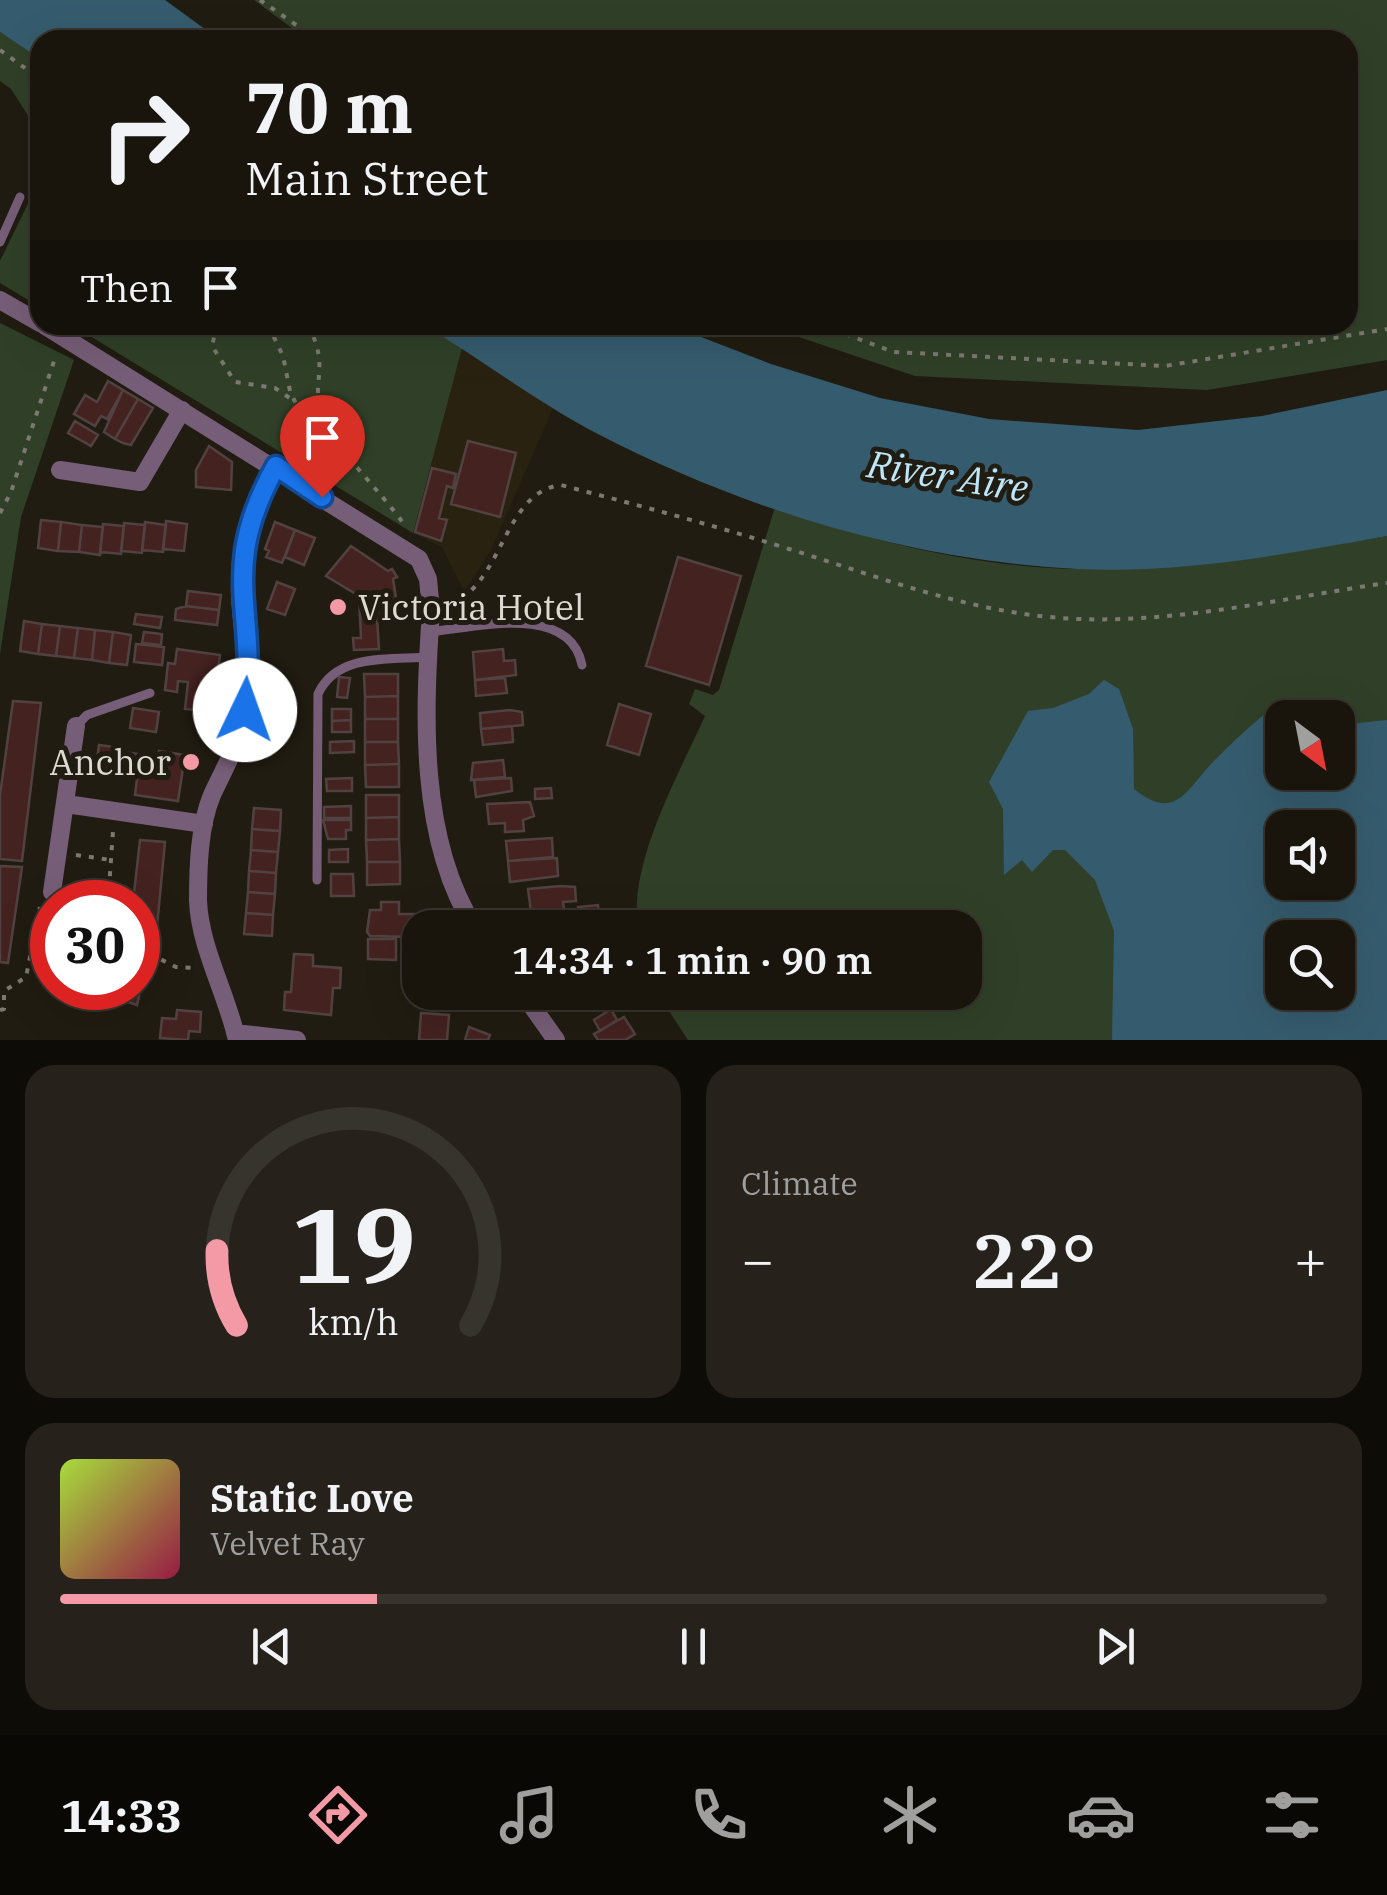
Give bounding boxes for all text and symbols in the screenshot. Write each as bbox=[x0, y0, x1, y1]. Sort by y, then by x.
text: 70 m bbox=[245, 61, 413, 152]
icon: right bbox=[80, 70, 210, 200]
text: Main Street bbox=[245, 149, 489, 207]
icon: arrive bbox=[193, 260, 248, 315]
text: Then bbox=[80, 263, 173, 312]
pin bbox=[280, 395, 365, 498]
icon: arrive bbox=[295, 410, 350, 465]
water label: River Aire bbox=[863, 438, 1032, 512]
place label: Victoria Hotel bbox=[358, 584, 584, 630]
marker: Victoria Hotel bbox=[327, 596, 349, 618]
position arrow bbox=[193, 658, 297, 762]
north arrow bbox=[1265, 700, 1355, 790]
map controls bbox=[1265, 700, 1355, 1010]
place label: Anchor bbox=[49, 739, 171, 785]
marker: Anchor bbox=[180, 751, 202, 773]
button: sound bbox=[1265, 810, 1355, 900]
speed limit sign: 30 bbox=[30, 880, 160, 1010]
button: search bbox=[1265, 920, 1355, 1010]
text: 14:34 · 1 min · 90 m bbox=[512, 935, 872, 984]
text: Climate bbox=[741, 1162, 858, 1204]
text: 19 bbox=[291, 1176, 415, 1312]
text: 22° bbox=[971, 1211, 1097, 1309]
text: − bbox=[741, 1224, 774, 1295]
text: + bbox=[1294, 1224, 1327, 1295]
text: km/h bbox=[308, 1298, 398, 1345]
text: Static Love bbox=[210, 1473, 414, 1522]
text: Velvet Ray bbox=[210, 1522, 365, 1564]
icon: previous bbox=[244, 1619, 299, 1674]
icon: pause bbox=[666, 1619, 721, 1674]
icon: next bbox=[1088, 1619, 1143, 1674]
icon: directions bbox=[303, 1780, 373, 1850]
icon: music bbox=[494, 1780, 564, 1850]
icon: phone bbox=[684, 1780, 754, 1850]
icon: climate bbox=[875, 1780, 945, 1850]
icon: car bbox=[1066, 1780, 1136, 1850]
icon: filters bbox=[1257, 1780, 1327, 1850]
text: 14:33 bbox=[60, 1786, 182, 1844]

